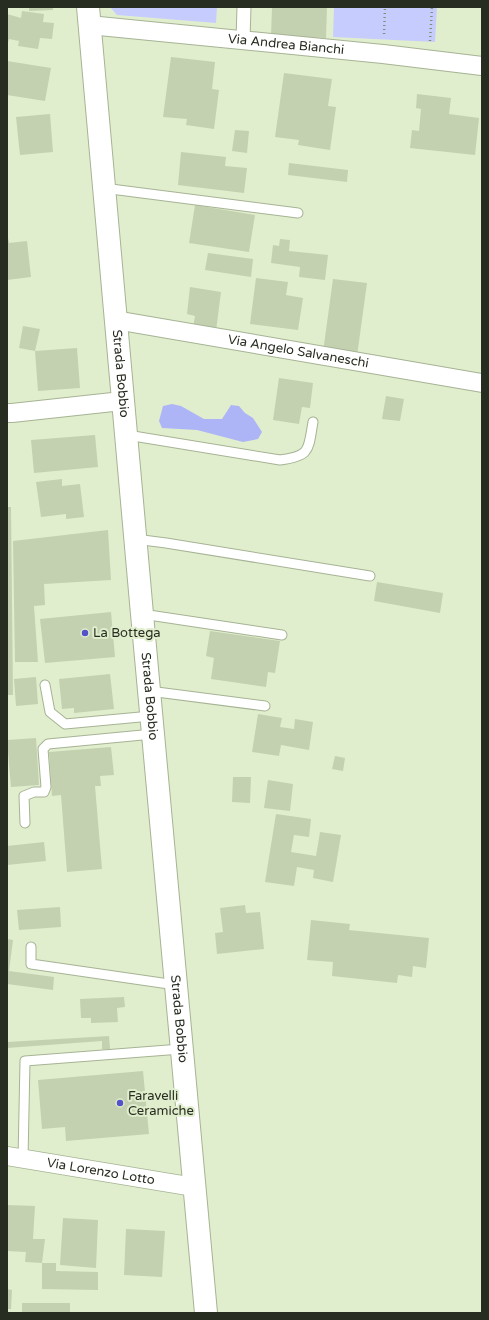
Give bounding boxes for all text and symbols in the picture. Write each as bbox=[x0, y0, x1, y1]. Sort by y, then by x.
street label: Via Andrea Bianchi bbox=[227, 31, 345, 58]
street label: Strada Bobbio bbox=[109, 329, 132, 418]
street label: Via Angelo Salvaneschi bbox=[227, 331, 370, 371]
place label: La Bottega bbox=[93, 625, 161, 641]
marker: La Bottega bbox=[80, 628, 90, 638]
street label: Strada Bobbio bbox=[138, 652, 162, 741]
street label: Strada Bobbio bbox=[167, 974, 191, 1064]
place label: Faravelli Ceramiche bbox=[128, 1088, 194, 1119]
marker: Faravelli Ceramiche bbox=[115, 1098, 125, 1108]
street label: Via Lorenzo Lotto bbox=[46, 1155, 156, 1188]

